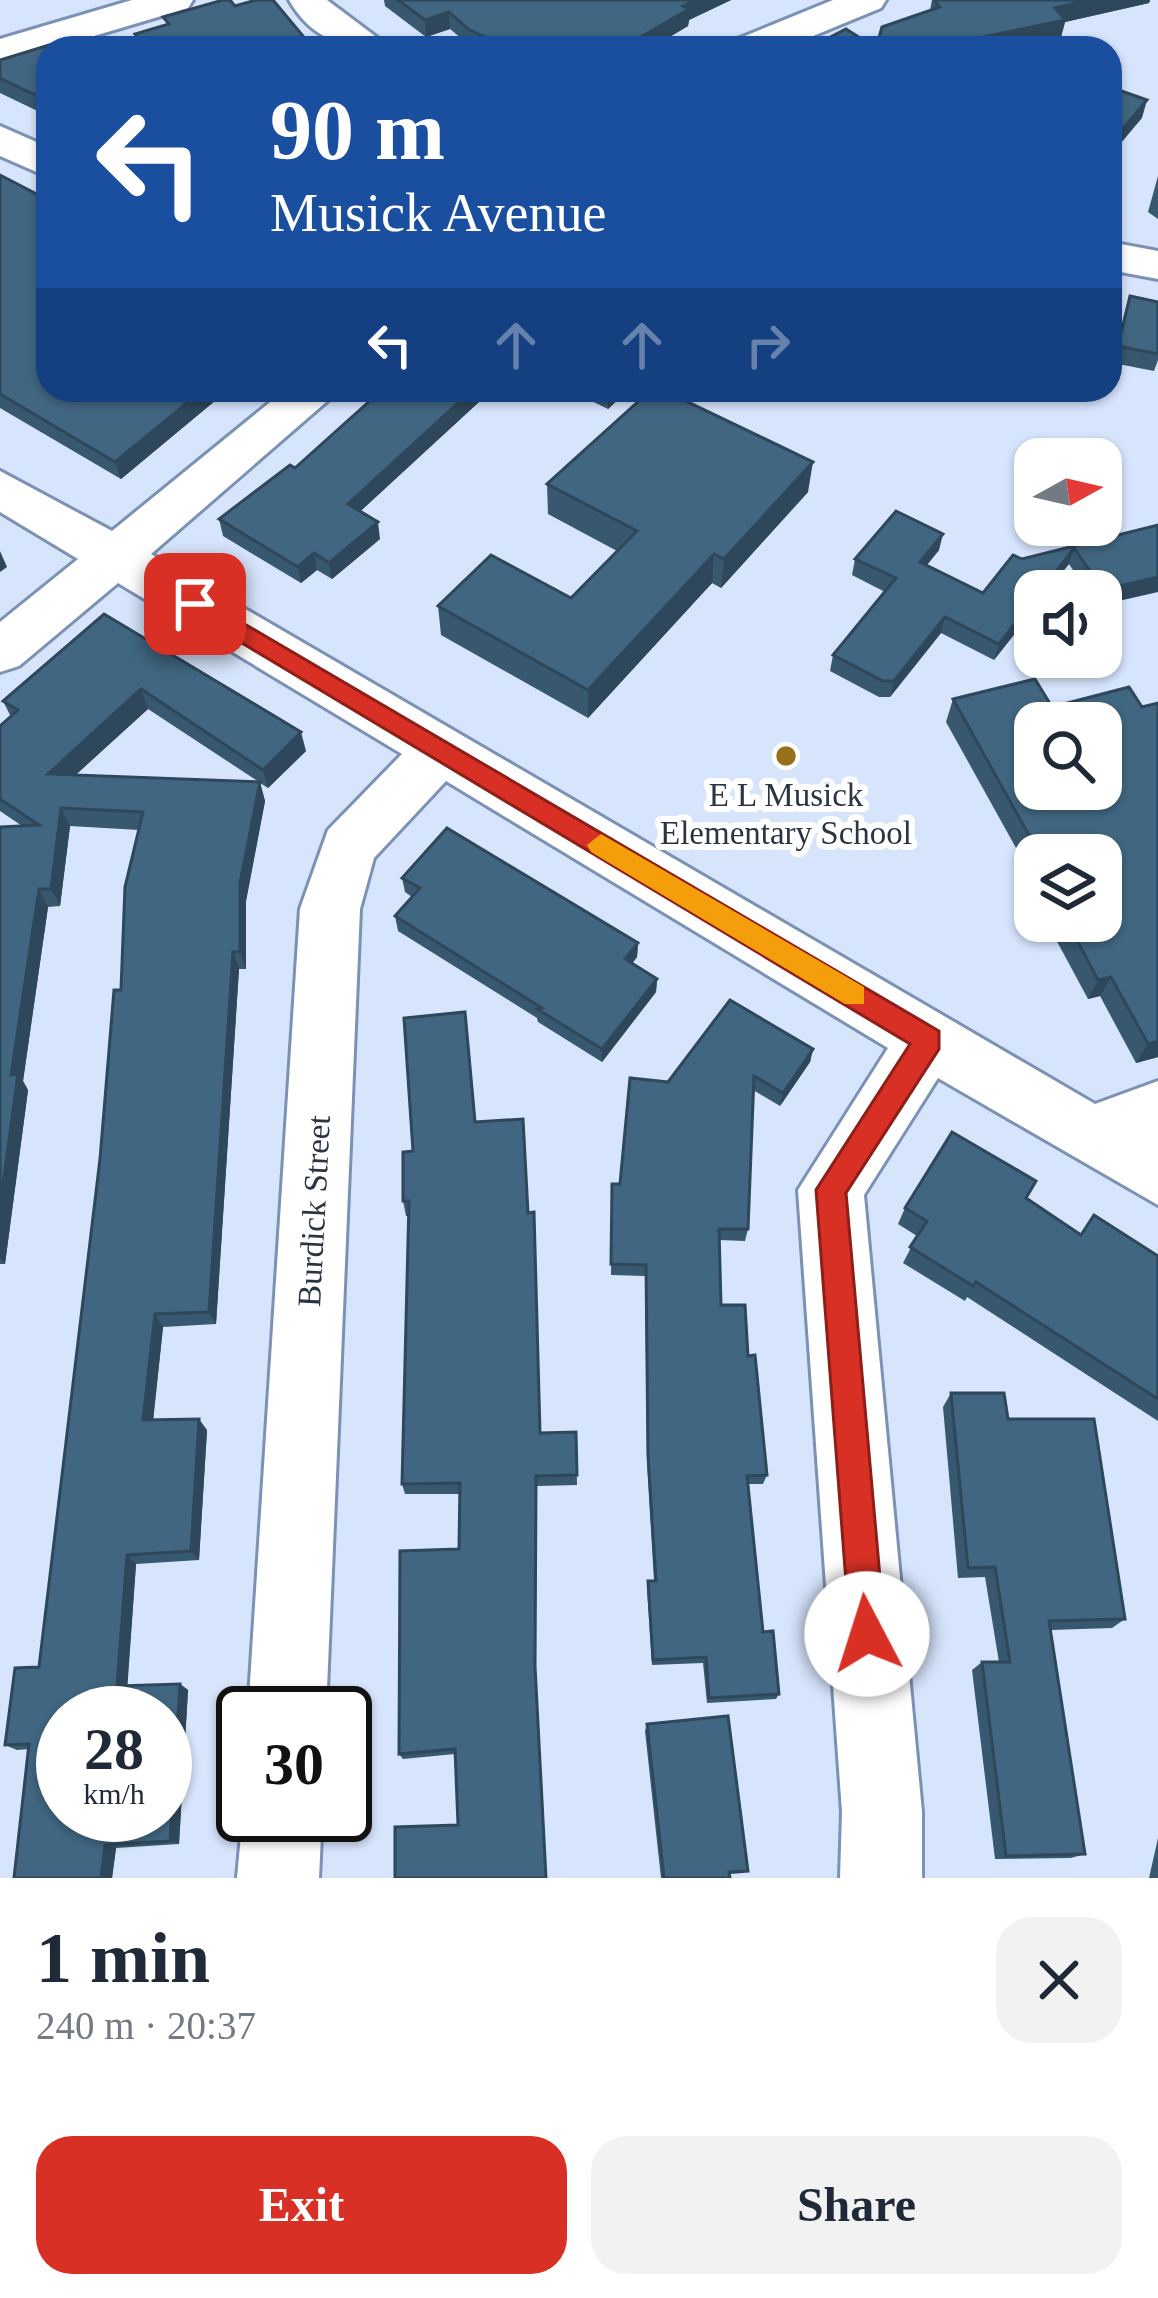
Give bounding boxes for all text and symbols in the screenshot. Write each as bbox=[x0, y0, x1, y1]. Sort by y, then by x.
icon: left bbox=[72, 84, 228, 240]
text: 90 m bbox=[270, 84, 445, 177]
text: Musick Avenue bbox=[270, 183, 606, 243]
icon: left bbox=[357, 312, 423, 378]
icon: ahead bbox=[483, 312, 549, 378]
icon: ahead bbox=[609, 312, 675, 378]
icon: right bbox=[735, 312, 801, 378]
north arrow bbox=[1014, 438, 1122, 546]
map controls bbox=[1014, 438, 1122, 942]
pin bbox=[144, 553, 246, 655]
button: sound bbox=[1014, 570, 1122, 678]
icon: arrive bbox=[162, 571, 228, 637]
button: search bbox=[1014, 702, 1122, 810]
marker: E L Musick Elementary School bbox=[773, 743, 799, 769]
place label: E L Musick Elementary School bbox=[660, 777, 912, 851]
button: layers bbox=[1014, 834, 1122, 942]
street label: Burdick Street bbox=[291, 1114, 337, 1308]
position arrow bbox=[804, 1571, 930, 1697]
speed limit sign: 30 bbox=[216, 1686, 372, 1842]
text: 28 bbox=[84, 1716, 144, 1782]
text: km/h bbox=[83, 1777, 145, 1810]
button: close bbox=[996, 1917, 1122, 2043]
text: 1 min bbox=[36, 1918, 210, 1998]
text: 240 m · 20:37 bbox=[36, 2004, 256, 2047]
button: Exit bbox=[36, 2136, 567, 2274]
button: Share bbox=[591, 2136, 1122, 2274]

